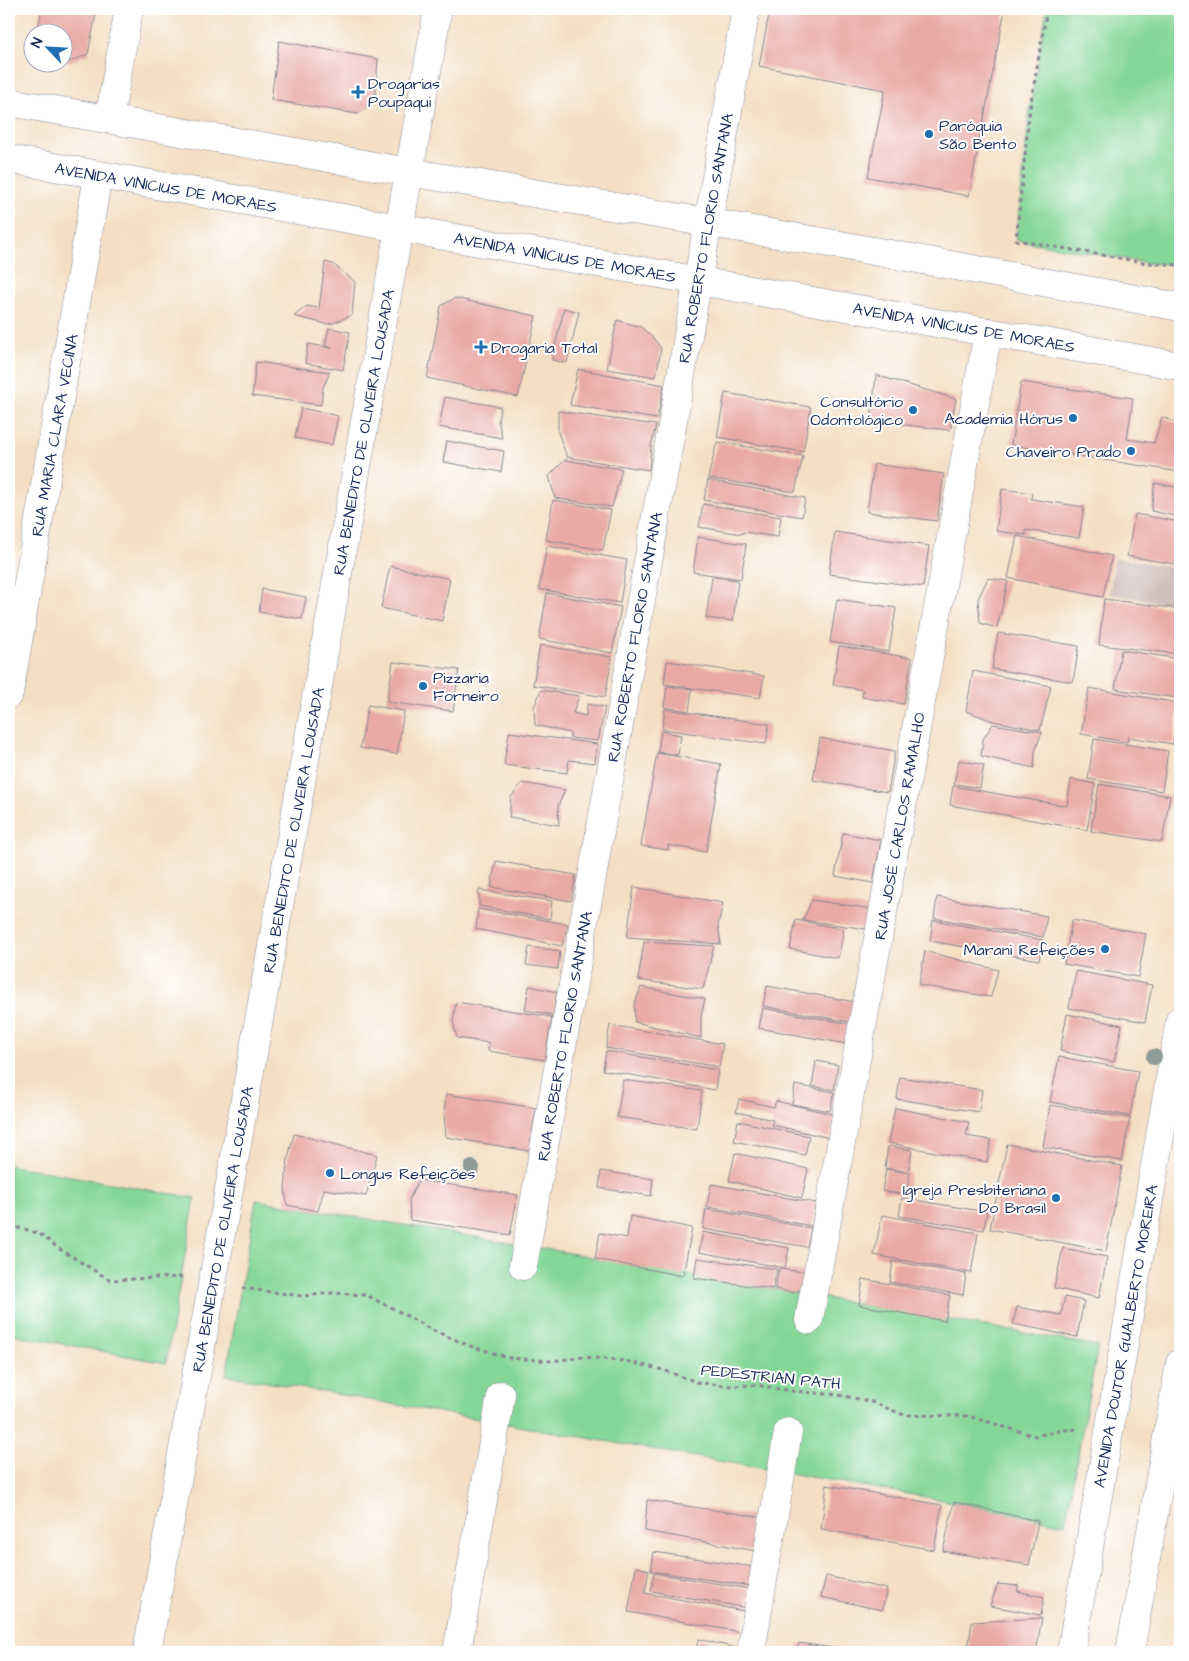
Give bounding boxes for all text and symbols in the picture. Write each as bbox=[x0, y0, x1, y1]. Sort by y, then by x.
north arrow bbox=[22, 22, 72, 72]
text: N bbox=[26, 35, 48, 51]
place label: Drogarias Poupaqui bbox=[368, 73, 440, 113]
marker: Drogarias Poupaqui bbox=[352, 86, 364, 98]
street label: RUA ROBERTO FLORIO SANTANA bbox=[673, 111, 739, 365]
place label: Paróquia São Bento bbox=[939, 115, 1016, 155]
marker: Paróquia São Bento bbox=[923, 128, 935, 140]
street label: AVENIDA VINICIUS DE MORAES bbox=[53, 158, 279, 218]
street label: AVENIDA VINICIUS DE MORAES bbox=[452, 228, 678, 288]
street label: RUA BENEDITO DE OLIVEIRA LOUSADA bbox=[328, 288, 400, 577]
street label: AVENIDA VINICIUS DE MORAES bbox=[851, 298, 1077, 358]
street label: RUA MARIA CLARA VECINA bbox=[26, 332, 84, 538]
place label: Drogaria Total bbox=[491, 337, 597, 360]
marker: Drogaria Total bbox=[475, 341, 487, 353]
place label: Consultório Odontológico bbox=[810, 391, 903, 432]
marker: Consultório Odontológico bbox=[907, 404, 919, 416]
place label: Academia Hórus bbox=[945, 408, 1063, 430]
marker: Academia Hórus bbox=[1067, 412, 1079, 424]
place label: Chaveiro Prado bbox=[1006, 441, 1121, 463]
marker: Chaveiro Prado bbox=[1125, 445, 1137, 457]
street label: RUA ROBERTO FLORIO SANTANA bbox=[602, 510, 668, 764]
place label: Pizzaria Forneiro bbox=[433, 667, 499, 707]
marker: Pizzaria Forneiro bbox=[417, 680, 429, 692]
street label: RUA BENEDITO DE OLIVEIRA LOUSADA bbox=[258, 686, 330, 975]
street label: RUA JOSÉ CARLOS RAMALHO bbox=[869, 710, 931, 942]
street label: RUA ROBERTO FLORIO SANTANA bbox=[532, 909, 598, 1163]
place label: Marani Refeições bbox=[963, 939, 1095, 961]
marker: Marani Refeições bbox=[1099, 943, 1111, 955]
street label: RUA BENEDITO DE OLIVEIRA LOUSADA bbox=[187, 1085, 259, 1374]
place label: Longus Refeições bbox=[340, 1163, 475, 1186]
marker: Longus Refeições bbox=[324, 1167, 336, 1179]
place label: Igreja Presbiteriana Do Brasil bbox=[903, 1179, 1046, 1219]
street label: AVENIDA DOUTOR GUALBERTO MOREIRA bbox=[1088, 1183, 1164, 1489]
marker: Igreja Presbiteriana Do Brasil bbox=[1050, 1192, 1062, 1204]
street label: PEDESTRIAN PATH bbox=[700, 1359, 842, 1395]

